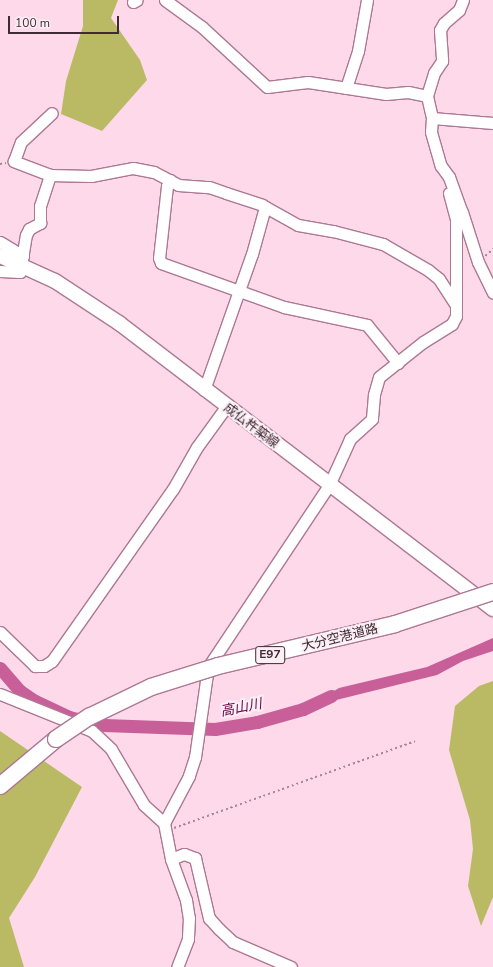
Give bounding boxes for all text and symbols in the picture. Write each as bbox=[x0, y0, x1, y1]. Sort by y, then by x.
scale bar bbox=[10, 8, 121, 34]
text: 100 m bbox=[15, 15, 50, 31]
street label: 成仏杵築線 bbox=[220, 400, 282, 452]
street label: 大分空港道路 bbox=[300, 621, 380, 655]
road number: E97 bbox=[255, 645, 285, 665]
water label: 高山川 bbox=[219, 696, 263, 720]

